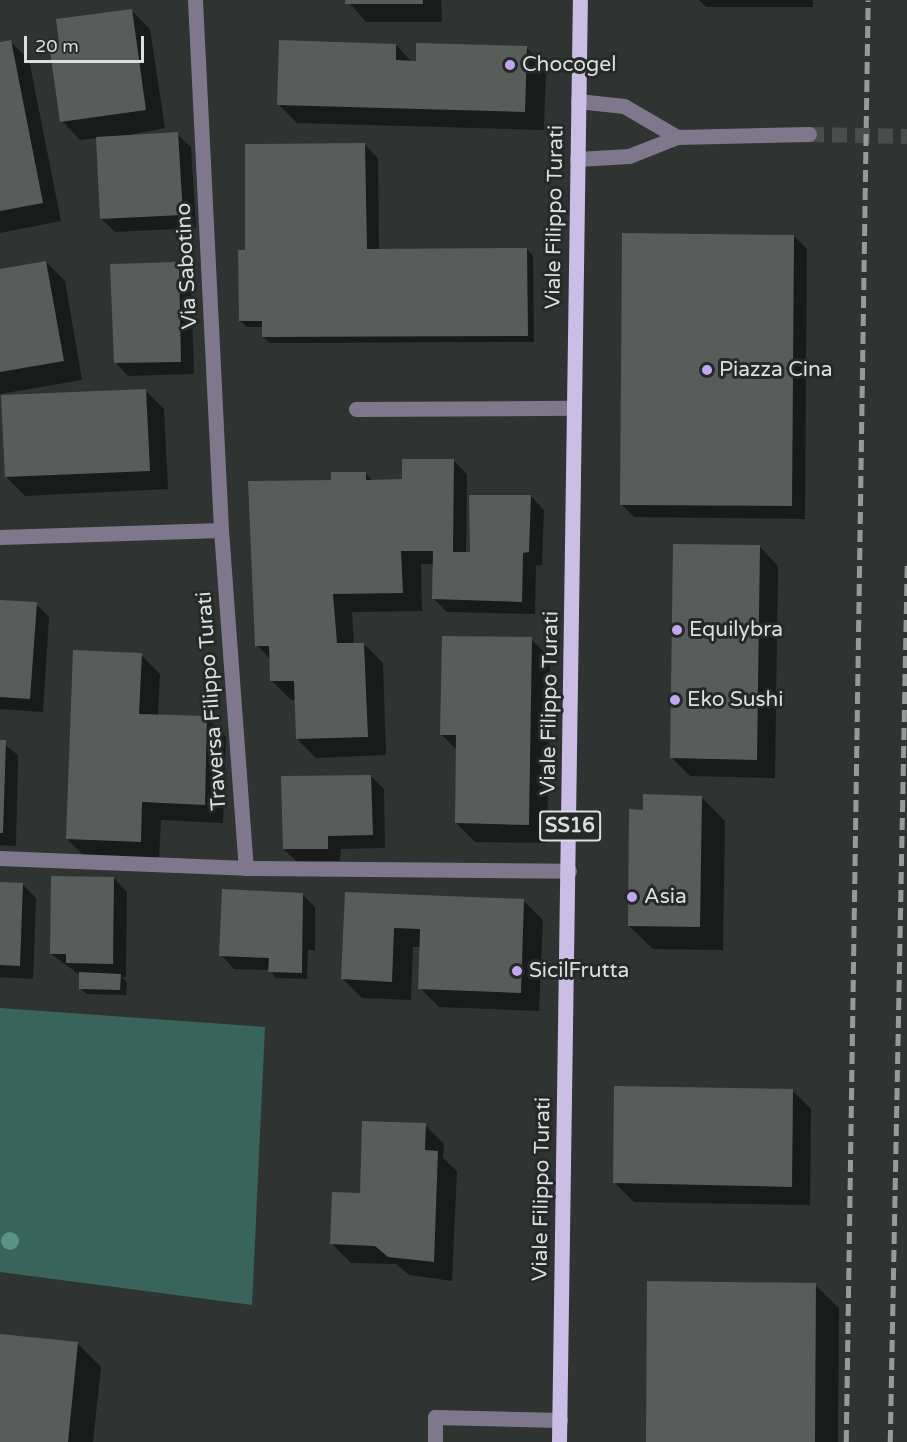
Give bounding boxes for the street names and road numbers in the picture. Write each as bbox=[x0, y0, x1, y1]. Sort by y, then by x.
street label: Viale Filippo Turati bbox=[541, 125, 569, 309]
street label: Via Sabotino bbox=[171, 202, 203, 330]
street label: Traversa Filippo Turati bbox=[192, 591, 232, 811]
street label: Viale Filippo Turati bbox=[536, 611, 564, 795]
road number: SS16 bbox=[538, 809, 602, 843]
street label: Viale Filippo Turati bbox=[528, 1097, 556, 1281]

